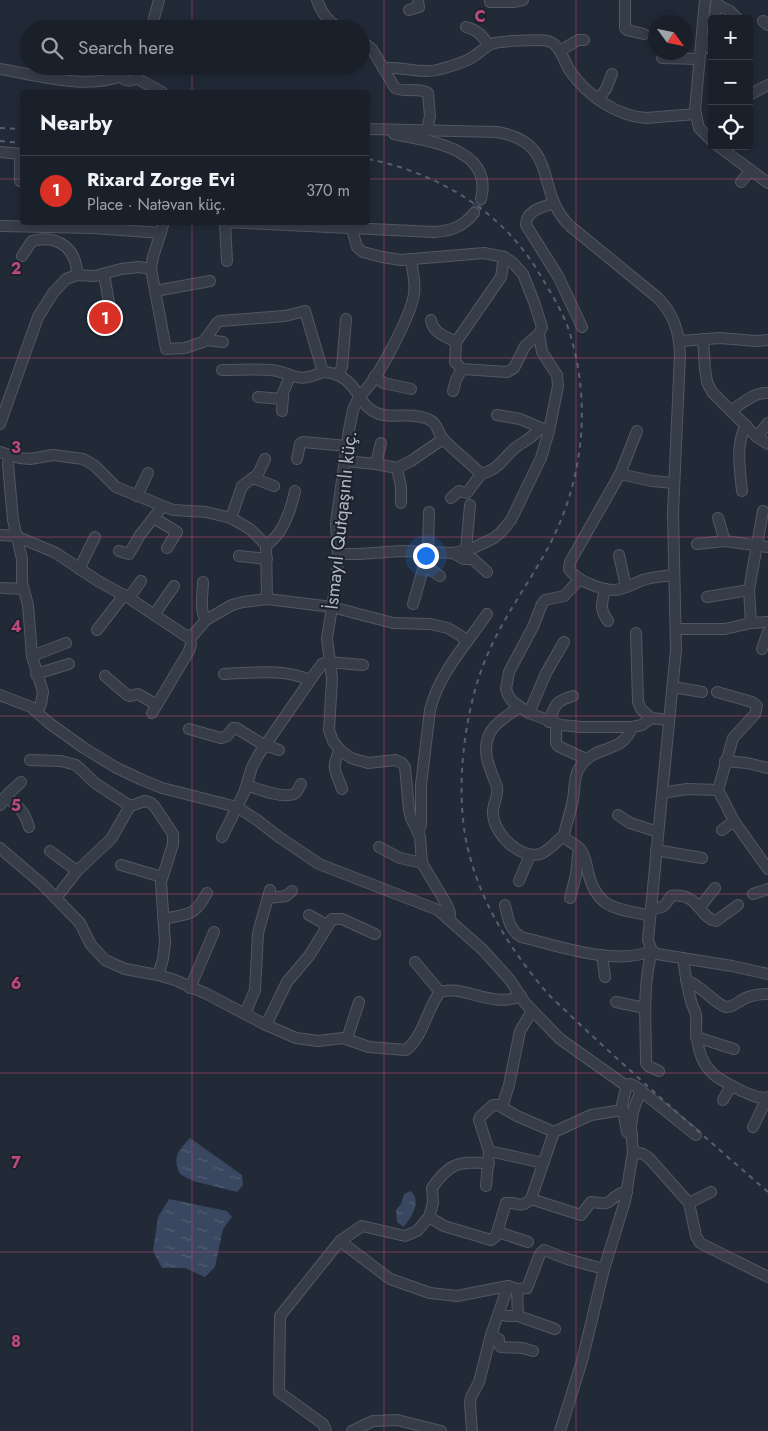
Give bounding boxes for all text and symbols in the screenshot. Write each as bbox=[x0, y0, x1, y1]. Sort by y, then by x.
text: C bbox=[474, 5, 486, 28]
north arrow bbox=[648, 15, 693, 60]
map controls bbox=[708, 15, 753, 150]
button: + bbox=[708, 15, 753, 60]
search box bbox=[20, 20, 370, 75]
icon: search bbox=[38, 34, 66, 62]
text: Search here bbox=[78, 34, 174, 61]
button: − bbox=[708, 60, 753, 105]
button: locate bbox=[708, 105, 753, 150]
text: Nearby bbox=[40, 108, 112, 138]
text: Rixard Zorge Evi bbox=[87, 166, 235, 193]
text: 1 bbox=[52, 179, 60, 202]
text: 370 m bbox=[306, 179, 350, 202]
text: Place · Natəvan küç. bbox=[87, 193, 226, 216]
text: 2 bbox=[11, 257, 21, 280]
pin: 1 bbox=[89, 299, 121, 337]
street label: İsmayıl Qutqaşınlı küç. bbox=[318, 429, 363, 611]
text: 3 bbox=[11, 436, 21, 459]
your location bbox=[413, 543, 439, 569]
text: 4 bbox=[10, 615, 22, 638]
text: 5 bbox=[11, 794, 21, 817]
text: 6 bbox=[11, 972, 21, 995]
text: 7 bbox=[11, 1151, 21, 1174]
text: 8 bbox=[11, 1330, 21, 1353]

